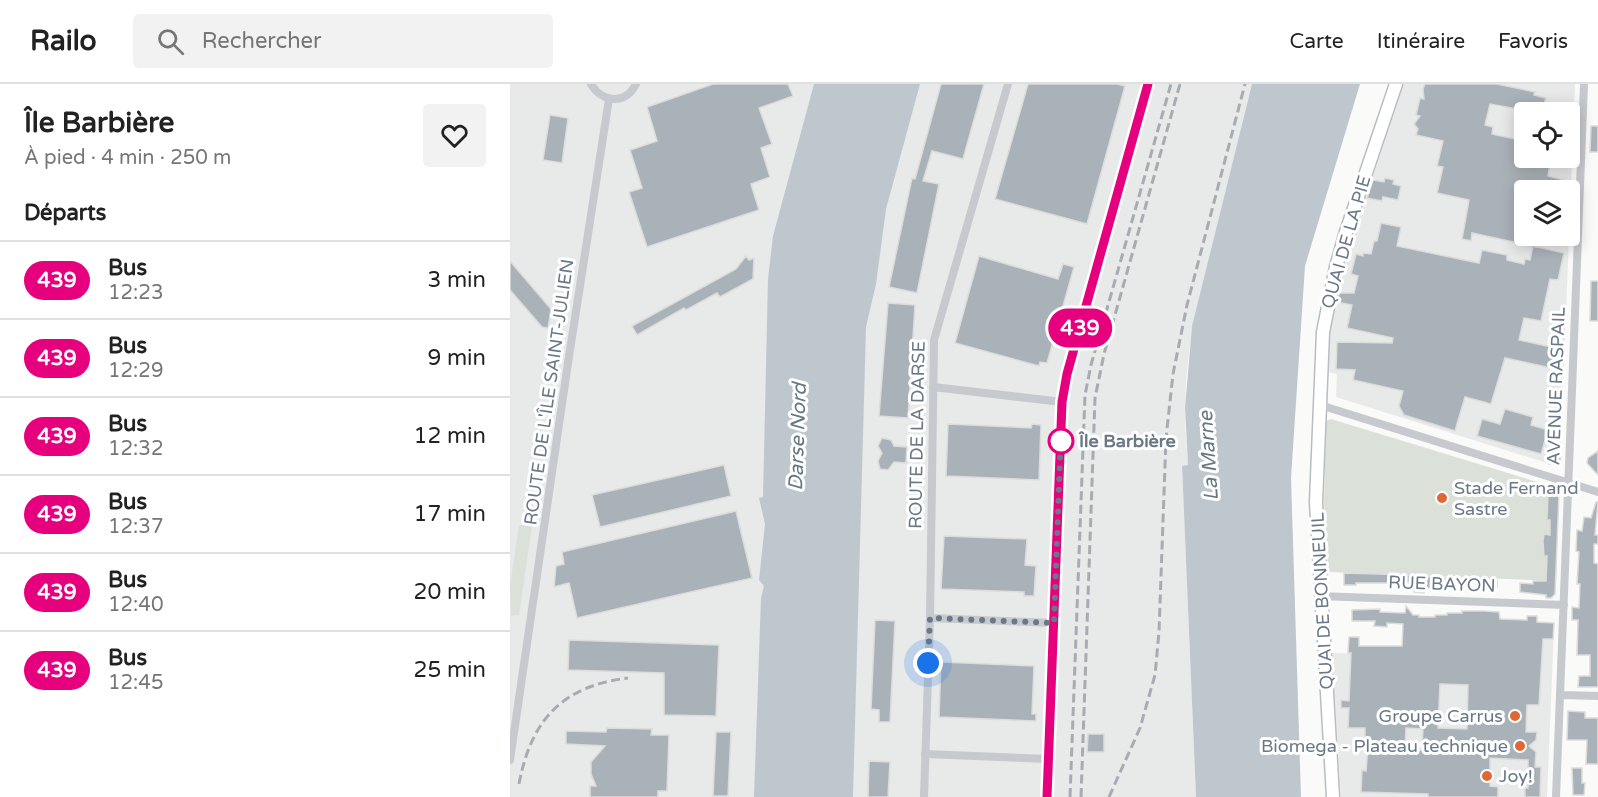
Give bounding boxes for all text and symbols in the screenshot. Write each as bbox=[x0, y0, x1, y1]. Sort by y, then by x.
search box bbox=[133, 14, 553, 68]
text: Railo bbox=[30, 24, 97, 58]
icon: search bbox=[154, 25, 187, 58]
text: Rechercher bbox=[202, 28, 321, 54]
text: Carte bbox=[1290, 29, 1344, 54]
text: Itinéraire bbox=[1377, 29, 1465, 54]
text: Favoris bbox=[1498, 29, 1568, 54]
map controls bbox=[1514, 102, 1580, 246]
button: locate bbox=[1514, 102, 1580, 168]
button: heart bbox=[423, 104, 486, 167]
text: Île Barbière bbox=[24, 106, 174, 140]
text: À pied · 4 min · 250 m bbox=[24, 146, 231, 170]
street label: QUAI DE LA PIE bbox=[1316, 173, 1376, 311]
button: layers bbox=[1514, 180, 1580, 246]
text: Départs bbox=[24, 200, 106, 226]
text: Bus bbox=[108, 255, 147, 281]
street label: ROUTE DE L'ÎLE SAINT-JULIEN bbox=[519, 257, 579, 527]
text: 3 min bbox=[427, 267, 486, 293]
text: 439 bbox=[37, 268, 77, 293]
text: 12:23 bbox=[108, 281, 163, 305]
street label: AVENUE RASPAIL bbox=[1542, 306, 1570, 466]
line badge: 439 bbox=[1046, 308, 1114, 348]
text: 439 bbox=[1060, 316, 1100, 341]
text: Bus bbox=[108, 333, 147, 359]
street label: ROUTE DE LA DARSE bbox=[904, 341, 930, 529]
text: 9 min bbox=[427, 345, 486, 371]
text: 439 bbox=[37, 346, 77, 371]
text: 12:29 bbox=[108, 359, 163, 383]
water label: Darse Nord bbox=[784, 380, 812, 491]
water label: La Marne bbox=[1194, 409, 1224, 502]
text: Bus bbox=[108, 411, 147, 437]
text: 12 min bbox=[414, 423, 486, 449]
text: 439 bbox=[37, 424, 77, 449]
marker: Île Barbière bbox=[1048, 428, 1074, 454]
place label: Île Barbière bbox=[1078, 430, 1176, 452]
text: 12:32 bbox=[108, 437, 163, 461]
place label: Stade Fernand Sastre bbox=[1454, 477, 1579, 520]
text: Bus bbox=[108, 489, 147, 515]
marker: Stade Fernand Sastre bbox=[1435, 491, 1449, 505]
text: 17 min bbox=[414, 501, 486, 527]
text: 439 bbox=[37, 502, 77, 527]
street label: QUAI DE BONNEUIL bbox=[1306, 511, 1338, 690]
text: 12:37 bbox=[108, 515, 163, 539]
text: Bus bbox=[108, 567, 147, 593]
street label: RUE BAYON bbox=[1388, 571, 1496, 597]
text: 20 min bbox=[414, 579, 486, 605]
text: 439 bbox=[37, 580, 77, 605]
text: 12:40 bbox=[108, 593, 163, 617]
text: Bus bbox=[108, 645, 147, 671]
your location bbox=[913, 648, 943, 678]
text: 25 min bbox=[414, 657, 486, 683]
text: 439 bbox=[37, 658, 77, 683]
text: 12:45 bbox=[108, 671, 163, 695]
place label: Groupe Carrus bbox=[1379, 705, 1503, 727]
marker: Groupe Carrus bbox=[1508, 709, 1522, 723]
place label: Biomega - Plateau technique bbox=[1261, 735, 1508, 757]
marker: Biomega - Plateau technique bbox=[1513, 739, 1527, 753]
place label: Joy! bbox=[1499, 765, 1533, 787]
marker: Joy! bbox=[1480, 769, 1494, 783]

